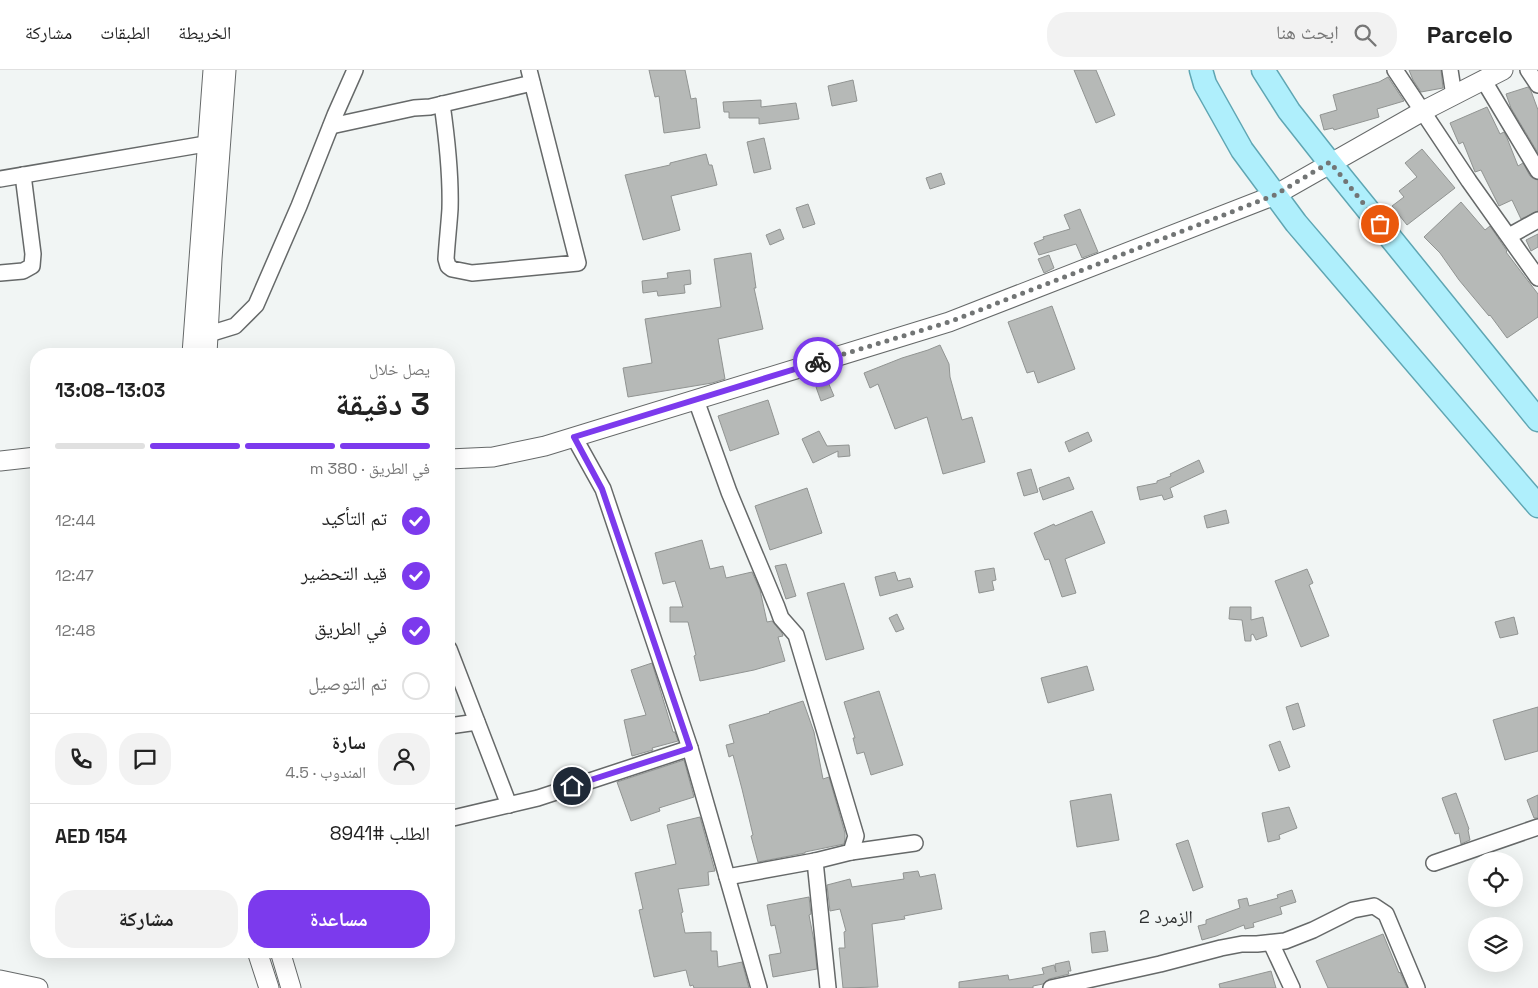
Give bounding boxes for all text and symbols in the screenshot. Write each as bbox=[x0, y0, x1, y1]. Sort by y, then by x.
search box bbox=[1047, 12, 1397, 57]
text: Parcelo bbox=[1427, 19, 1513, 50]
text: ابحث هنا bbox=[1276, 20, 1339, 45]
text: مشاركة bbox=[25, 21, 72, 44]
text: الطبقات bbox=[100, 21, 150, 44]
text: الخريطة bbox=[178, 21, 231, 44]
icon: search bbox=[1351, 21, 1379, 49]
pin bbox=[1359, 203, 1401, 245]
icon: bag bbox=[1366, 210, 1394, 238]
courier bbox=[793, 337, 843, 387]
icon: bike bbox=[804, 348, 832, 376]
text: يصل خلال bbox=[369, 359, 430, 380]
text: 13:03–13:08 bbox=[55, 378, 165, 403]
text: 3 دقيقة bbox=[335, 384, 430, 424]
text: في الطريق · 380 m bbox=[310, 458, 430, 479]
text: تم التأكيد bbox=[322, 506, 387, 531]
icon: check bbox=[402, 507, 430, 535]
text: 12:44 bbox=[55, 510, 95, 531]
text: قيد التحضير bbox=[301, 561, 387, 586]
icon: check bbox=[402, 562, 430, 590]
text: 12:47 bbox=[55, 565, 94, 586]
text: في الطريق bbox=[314, 616, 387, 641]
icon: check bbox=[402, 617, 430, 645]
text: 12:48 bbox=[55, 620, 95, 641]
text: تم التوصيل bbox=[308, 671, 387, 696]
text: سارة bbox=[332, 730, 366, 755]
button: phone bbox=[55, 733, 107, 785]
button: chat bbox=[119, 733, 171, 785]
button: person bbox=[378, 733, 430, 785]
text: المندوب · 4.5 bbox=[285, 762, 366, 783]
pin bbox=[551, 765, 593, 807]
icon: home bbox=[558, 772, 586, 800]
text: الطلب #8941 bbox=[330, 821, 430, 846]
text: AED 154 bbox=[55, 824, 127, 849]
map controls bbox=[1468, 852, 1523, 972]
button: locate bbox=[1468, 852, 1523, 907]
button: مشاركة bbox=[55, 890, 238, 948]
button: مساعدة bbox=[248, 890, 430, 948]
district label: الزمرد 2 bbox=[1139, 905, 1193, 928]
button: layers bbox=[1468, 917, 1523, 972]

